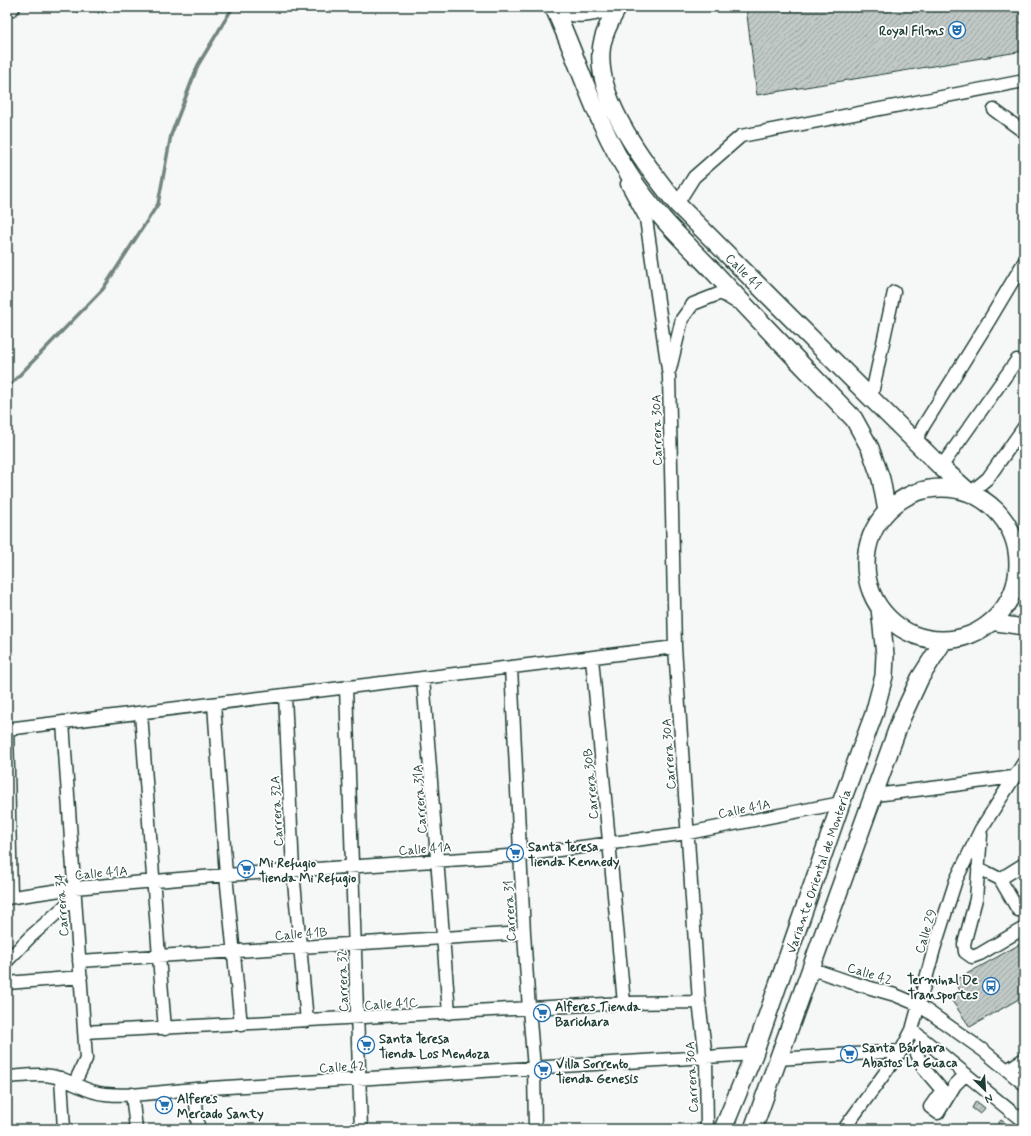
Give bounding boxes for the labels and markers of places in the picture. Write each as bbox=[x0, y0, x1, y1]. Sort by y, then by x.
theatre icon: Royal Films bbox=[947, 20, 967, 40]
place label: Royal Films bbox=[879, 23, 944, 40]
place label: Santa Teresa Tienda Kennedy bbox=[528, 839, 620, 871]
supermarket icon: Santa Teresa Tienda Kennedy bbox=[505, 843, 525, 863]
place label: Mi Refugio Tienda Mi Refugio bbox=[259, 855, 357, 888]
supermarket icon: Mi Refugio Tienda Mi Refugio bbox=[236, 859, 256, 879]
place label: Terminal De Transportes bbox=[907, 972, 979, 1004]
bus stop icon: Terminal De Transportes bbox=[981, 976, 1001, 996]
place label: Alferes Tienda Barichara bbox=[555, 999, 642, 1031]
supermarket icon: Alferes Tienda Barichara bbox=[532, 1003, 552, 1023]
place label: Santa Teresa Tienda Los Mendoza bbox=[379, 1031, 490, 1063]
supermarket icon: Santa Teresa Tienda Los Mendoza bbox=[356, 1035, 376, 1055]
place label: Santa Bárbara Abastos La Guaca bbox=[862, 1040, 958, 1072]
supermarket icon: Santa Bárbara Abastos La Guaca bbox=[839, 1044, 859, 1064]
place label: Villa Sorrento Tienda Genesis bbox=[556, 1056, 638, 1088]
supermarket icon: Villa Sorrento Tienda Genesis bbox=[533, 1060, 553, 1080]
place label: Alferes Mercado Santy bbox=[177, 1091, 264, 1123]
supermarket icon: Alferes Mercado Santy bbox=[154, 1095, 174, 1115]

